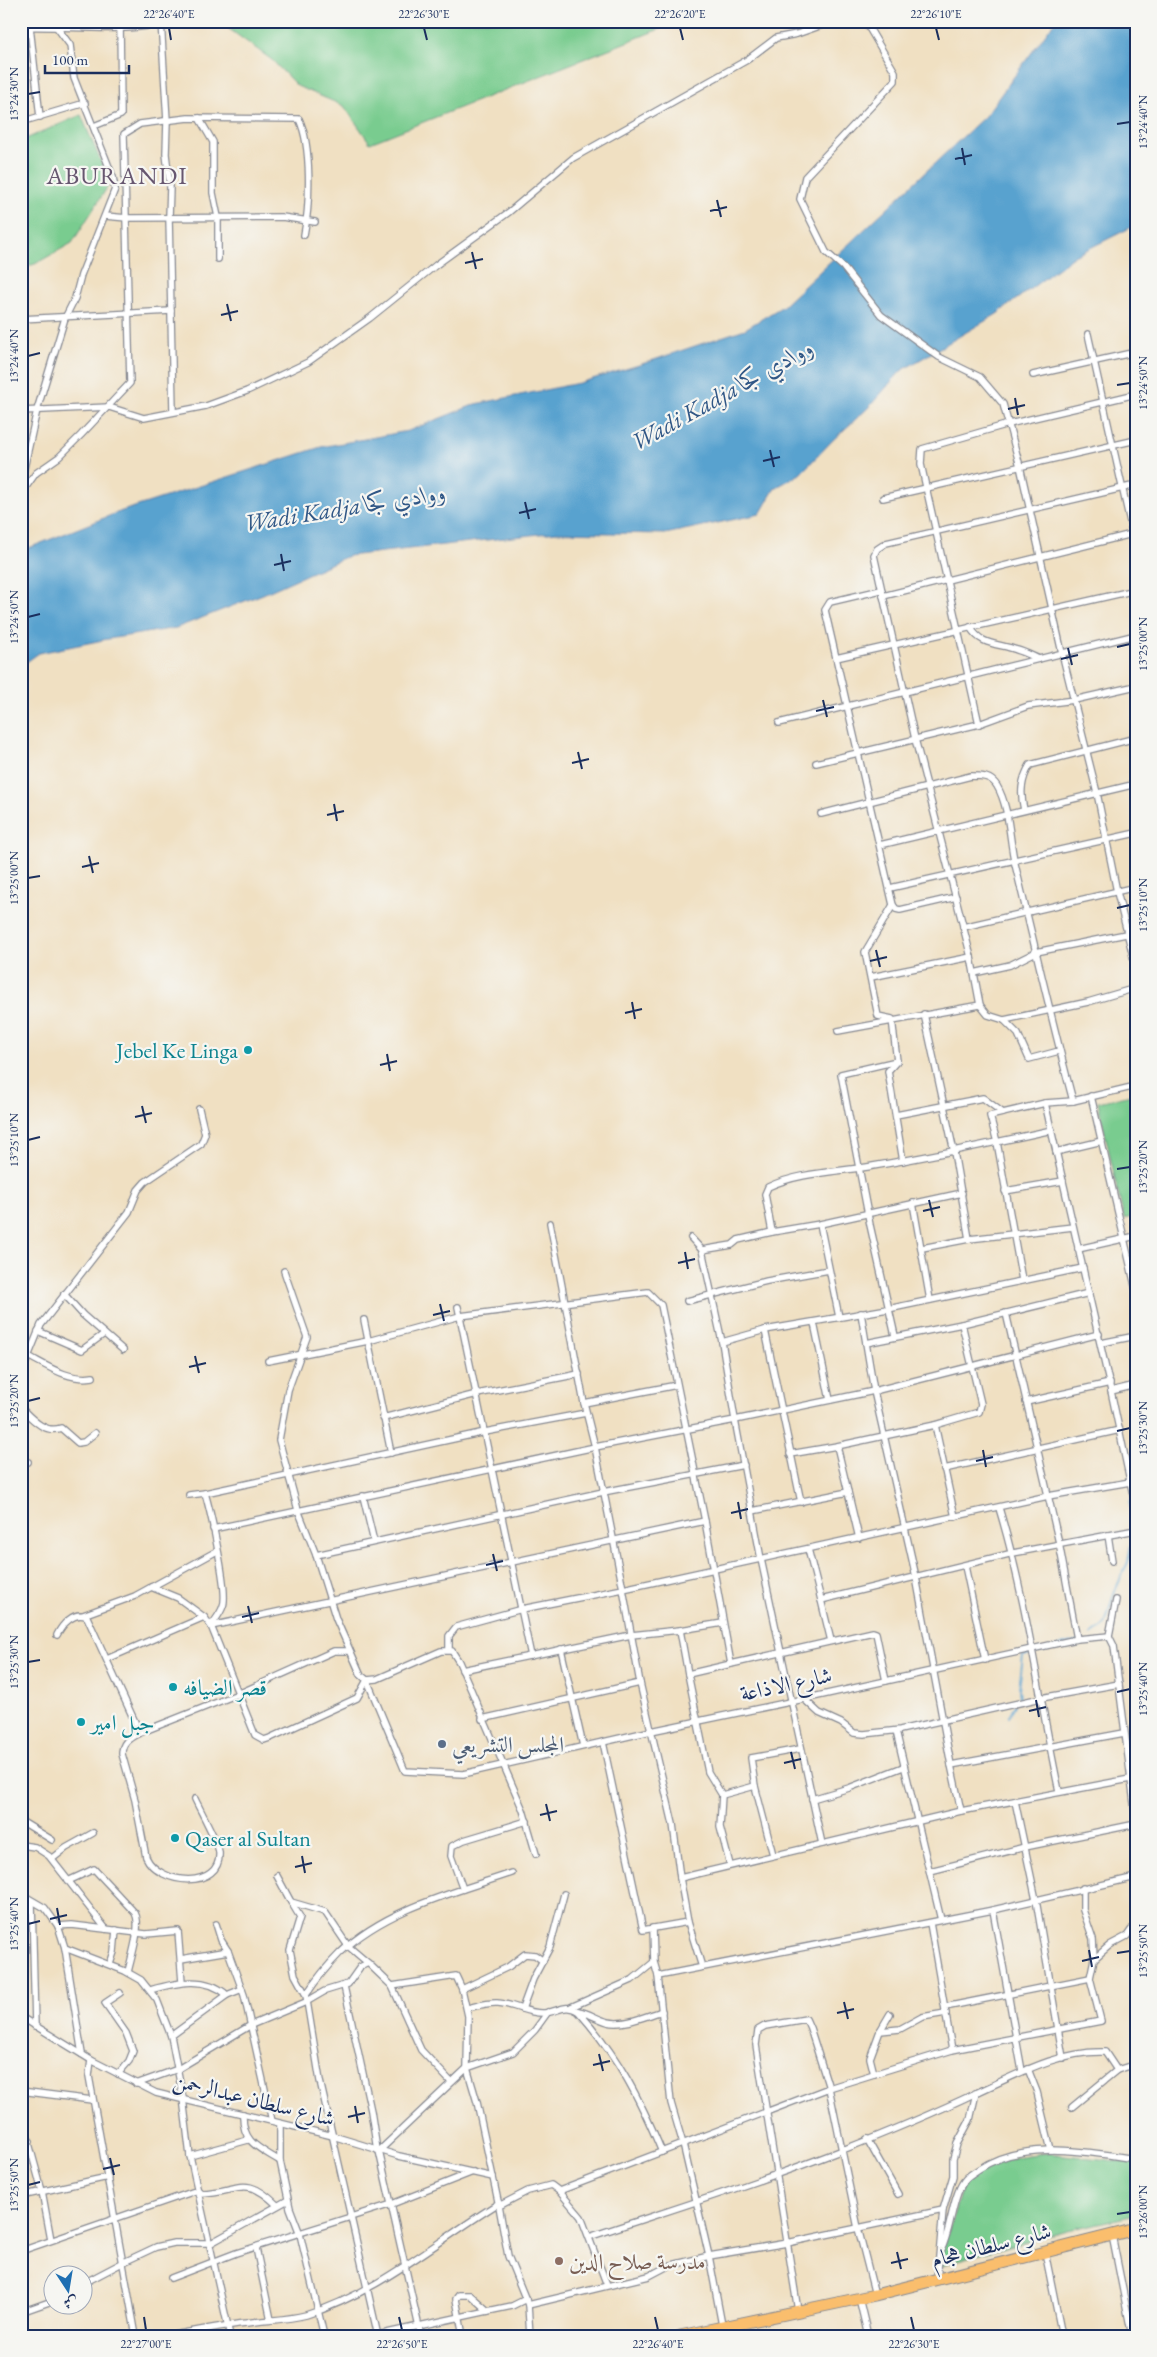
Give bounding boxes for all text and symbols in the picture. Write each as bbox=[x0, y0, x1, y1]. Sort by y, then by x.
text: 22°26'40"E bbox=[143, 6, 195, 22]
text: 22°26'30"E bbox=[398, 6, 450, 22]
text: 22°26'20"E bbox=[654, 6, 706, 22]
text: 22°26'10"E bbox=[910, 6, 962, 22]
scale bar bbox=[45, 42, 129, 74]
text: 100 m bbox=[52, 50, 89, 69]
text: 13°24'30"N bbox=[6, 67, 22, 121]
text: 13°24'40"N bbox=[1135, 95, 1151, 149]
district label: ABURANDI bbox=[45, 159, 188, 191]
text: 13°24'40"N bbox=[6, 329, 22, 383]
water label: Wadi Kadja ووادي كجا bbox=[625, 331, 821, 460]
text: 13°24'50"N bbox=[1135, 356, 1151, 410]
water label: Wadi Kadja ووادي كجا bbox=[242, 476, 449, 542]
text: 13°24'50"N bbox=[6, 590, 22, 644]
text: 13°25'00"N bbox=[1135, 617, 1151, 671]
text: 13°25'00"N bbox=[6, 851, 22, 905]
text: 13°25'10"N bbox=[1135, 878, 1151, 932]
place label: Jebel Ke Linga bbox=[114, 1036, 238, 1065]
marker: Jebel Ke Linga bbox=[242, 1044, 254, 1056]
text: 13°25'10"N bbox=[6, 1113, 22, 1167]
text: 13°25'20"N bbox=[1135, 1140, 1151, 1194]
text: 13°25'20"N bbox=[6, 1374, 22, 1428]
text: 13°25'30"N bbox=[1135, 1401, 1151, 1455]
text: 13°25'30"N bbox=[6, 1635, 22, 1689]
street label: شارع الاذاعة bbox=[737, 1660, 835, 1712]
text: 13°25'40"N bbox=[1135, 1662, 1151, 1716]
place label: قصر الضيافه bbox=[183, 1673, 267, 1702]
marker: قصر الضيافه bbox=[167, 1681, 179, 1693]
place label: جبل امير bbox=[89, 1708, 155, 1738]
marker: جبل امير bbox=[75, 1716, 87, 1728]
place label: المجلس التشريعي bbox=[452, 1730, 564, 1765]
marker: المجلس التشريعي bbox=[436, 1738, 448, 1750]
place label: Qaser al Sultan bbox=[185, 1824, 311, 1853]
marker: Qaser al Sultan bbox=[169, 1832, 181, 1844]
text: 13°25'40"N bbox=[6, 1897, 22, 1951]
text: 13°25'50"N bbox=[1135, 1924, 1151, 1978]
street label: شارع سلطان عبدالرحمن bbox=[169, 2065, 338, 2137]
text: 13°25'50"N bbox=[6, 2158, 22, 2212]
text: 13°26'00"N bbox=[1135, 2185, 1151, 2239]
street label: شارع سلطان هجام bbox=[928, 2216, 1055, 2279]
place label: مدرسة صلاح الدين bbox=[569, 2247, 706, 2281]
marker: مدرسة صلاح الدين bbox=[553, 2255, 565, 2267]
north arrow bbox=[42, 2264, 92, 2314]
text: ش bbox=[62, 2292, 79, 2313]
text: 22°27'00"E bbox=[120, 2336, 172, 2352]
text: 22°26'50"E bbox=[376, 2336, 428, 2352]
text: 22°26'40"E bbox=[632, 2336, 684, 2352]
text: 22°26'30"E bbox=[888, 2336, 940, 2352]

